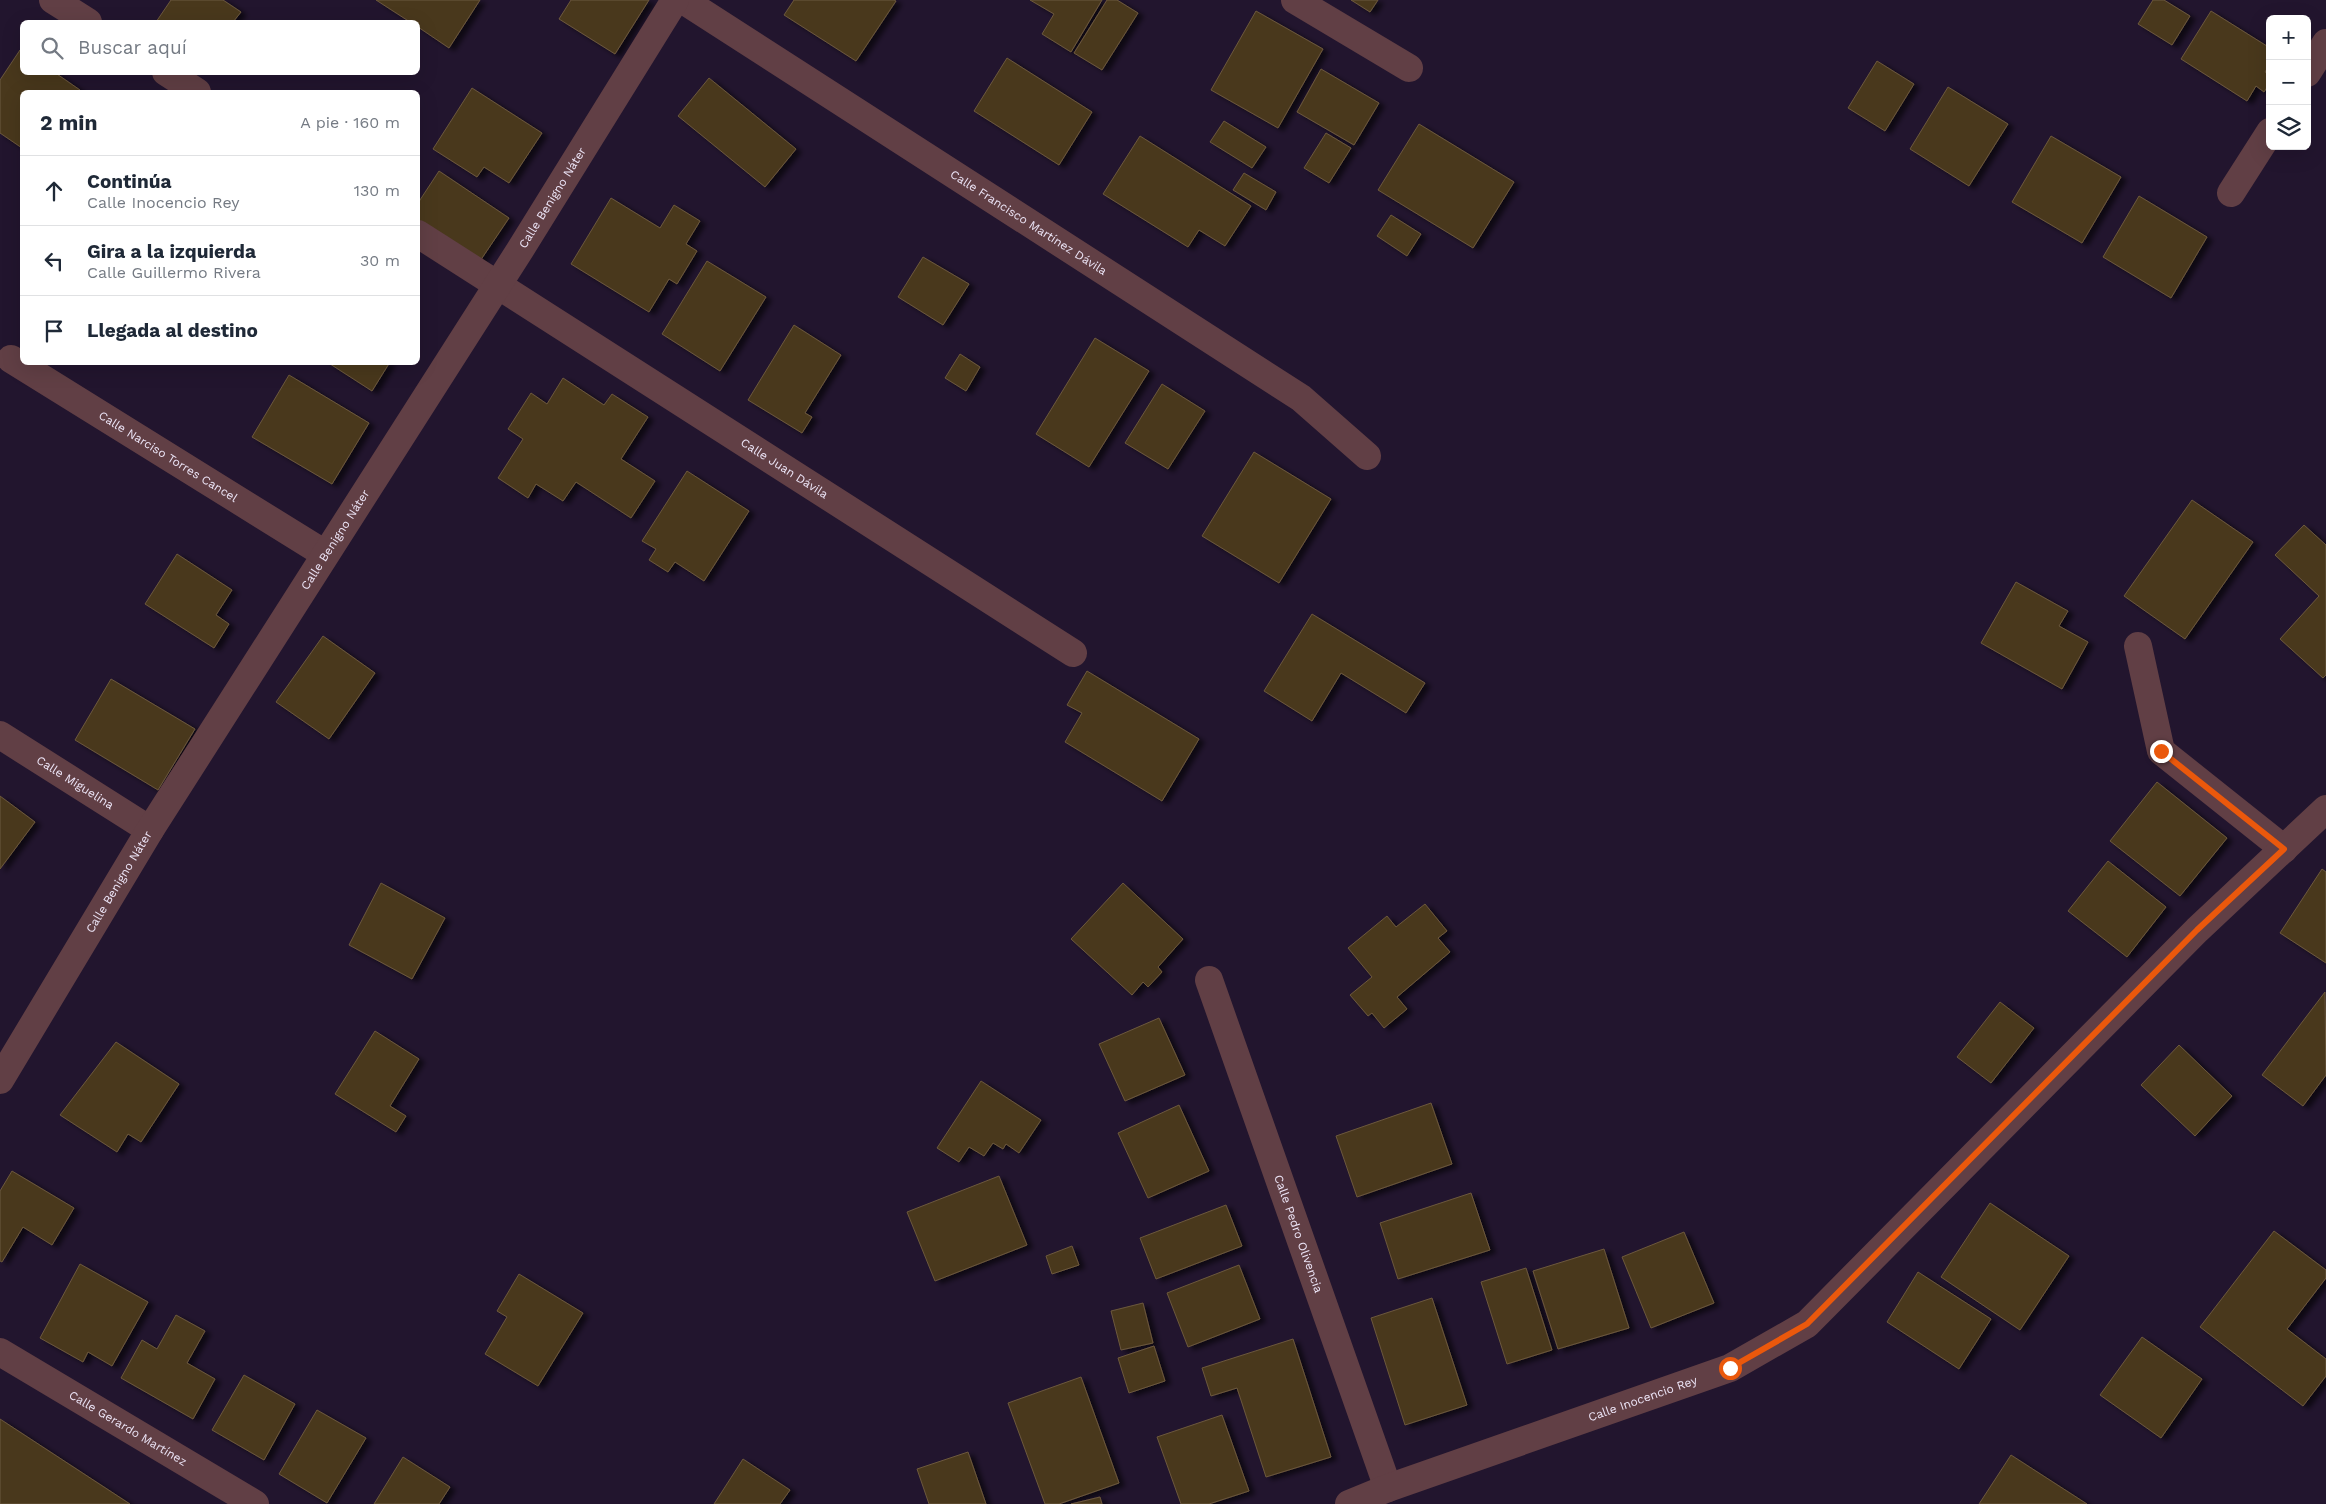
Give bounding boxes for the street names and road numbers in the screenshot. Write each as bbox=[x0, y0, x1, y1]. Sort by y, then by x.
street label: Calle Benigno Náter bbox=[516, 145, 589, 251]
street label: Calle Francisco Martínez Dávila bbox=[948, 167, 1110, 278]
street label: Calle Narciso Torres Cancel bbox=[96, 408, 240, 505]
street label: Calle Juan Dávila bbox=[738, 435, 831, 502]
street label: Calle Benigno Náter bbox=[298, 487, 372, 592]
street label: Calle Miguelina bbox=[34, 753, 117, 812]
street label: Calle Benigno Náter bbox=[83, 828, 155, 935]
street label: Calle Pedro Olivencia bbox=[1271, 1173, 1326, 1295]
street label: Calle Inocencio Rey bbox=[1586, 1373, 1700, 1424]
street label: Calle Gerardo Martínez bbox=[67, 1388, 189, 1469]

